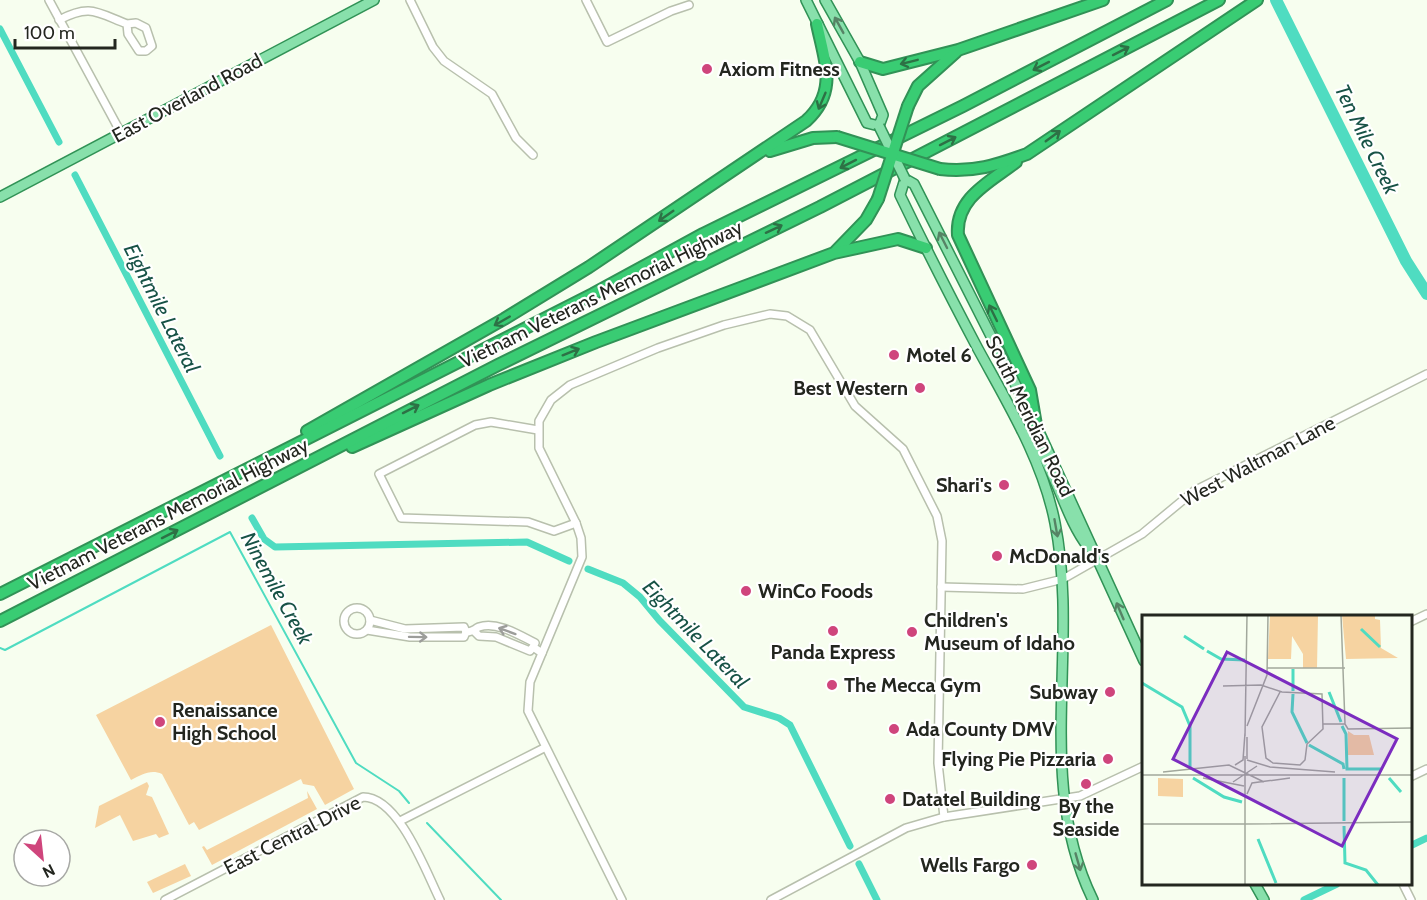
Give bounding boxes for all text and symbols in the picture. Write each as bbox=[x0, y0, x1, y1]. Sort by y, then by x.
scale bar bbox=[15, 12, 116, 50]
one-way arrow bbox=[833, 16, 844, 34]
text: 100 m bbox=[24, 22, 75, 44]
one-way arrow bbox=[1112, 45, 1130, 56]
street label: East Overland Road bbox=[108, 48, 266, 148]
place label: Axiom Fitness bbox=[719, 57, 840, 81]
one-way arrow bbox=[900, 57, 919, 68]
one-way arrow bbox=[1032, 60, 1050, 72]
marker: Axiom Fitness bbox=[700, 62, 714, 76]
water label: Ten Mile Creek bbox=[1330, 80, 1405, 199]
one-way arrow bbox=[816, 92, 827, 110]
one-way arrow bbox=[1044, 129, 1060, 142]
one-way arrow bbox=[939, 135, 957, 146]
one-way arrow bbox=[839, 158, 857, 170]
one-way arrow bbox=[659, 210, 675, 222]
street label: Vietnam Veterans Memorial Highway bbox=[456, 215, 746, 373]
one-way arrow bbox=[765, 222, 783, 234]
one-way arrow bbox=[937, 232, 949, 250]
water label: Eightmile Lateral bbox=[119, 239, 205, 377]
one-way arrow bbox=[986, 304, 998, 322]
one-way arrow bbox=[494, 315, 511, 327]
street label: South Meridian Road bbox=[981, 332, 1079, 500]
place label: Motel 6 bbox=[906, 343, 972, 367]
one-way arrow bbox=[561, 346, 579, 357]
marker: Motel 6 bbox=[887, 348, 901, 362]
place label: Best Western bbox=[793, 376, 908, 400]
marker: Best Western bbox=[913, 381, 927, 395]
one-way arrow bbox=[402, 403, 420, 414]
street label: West Waltman Lane bbox=[1177, 410, 1339, 512]
street label: Vietnam Veterans Memorial Highway bbox=[24, 433, 312, 595]
place label: Shari's bbox=[936, 473, 992, 497]
marker: Shari's bbox=[997, 478, 1011, 492]
one-way arrow bbox=[1050, 517, 1061, 537]
water label: Ninemile Creek bbox=[236, 527, 319, 650]
one-way arrow bbox=[161, 528, 179, 539]
place label: McDonald's bbox=[1009, 544, 1110, 568]
marker: McDonald's bbox=[990, 549, 1004, 563]
water label: Eightmile Lateral bbox=[638, 574, 754, 694]
place label: WinCo Foods bbox=[758, 579, 873, 603]
marker: WinCo Foods bbox=[739, 584, 753, 598]
one-way arrow bbox=[1113, 602, 1125, 620]
place label: Children's Museum of Idaho bbox=[924, 608, 1075, 655]
inset map bbox=[1142, 615, 1412, 885]
one-way arrow bbox=[498, 624, 517, 635]
marker: Panda Express bbox=[826, 624, 840, 638]
marker: Children's Museum of Idaho bbox=[905, 625, 919, 639]
one-way arrow bbox=[407, 631, 427, 643]
place label: Panda Express bbox=[771, 640, 895, 664]
place label: The Mecca Gym bbox=[844, 673, 981, 697]
marker: The Mecca Gym bbox=[825, 678, 839, 692]
place label: Subway bbox=[1029, 680, 1098, 704]
marker: Subway bbox=[1103, 685, 1117, 699]
place label: Renaissance High School bbox=[172, 698, 277, 745]
marker: Renaissance High School bbox=[153, 715, 167, 729]
place label: Ada County DMV bbox=[906, 717, 1055, 741]
marker: Ada County DMV bbox=[887, 722, 901, 736]
place label: Flying Pie Pizzaria bbox=[941, 747, 1096, 771]
marker: Flying Pie Pizzaria bbox=[1101, 752, 1115, 766]
marker: By the Seaside bbox=[1079, 777, 1093, 791]
place label: Datatel Building bbox=[902, 787, 1040, 811]
street label: East Central Drive bbox=[220, 790, 364, 880]
marker: Datatel Building bbox=[883, 792, 897, 806]
place label: By the Seaside bbox=[1053, 794, 1119, 841]
north arrow bbox=[12, 828, 72, 888]
one-way arrow bbox=[1073, 852, 1085, 871]
place label: Wells Fargo bbox=[920, 853, 1020, 877]
marker: Wells Fargo bbox=[1025, 858, 1039, 872]
text: N bbox=[39, 860, 58, 882]

